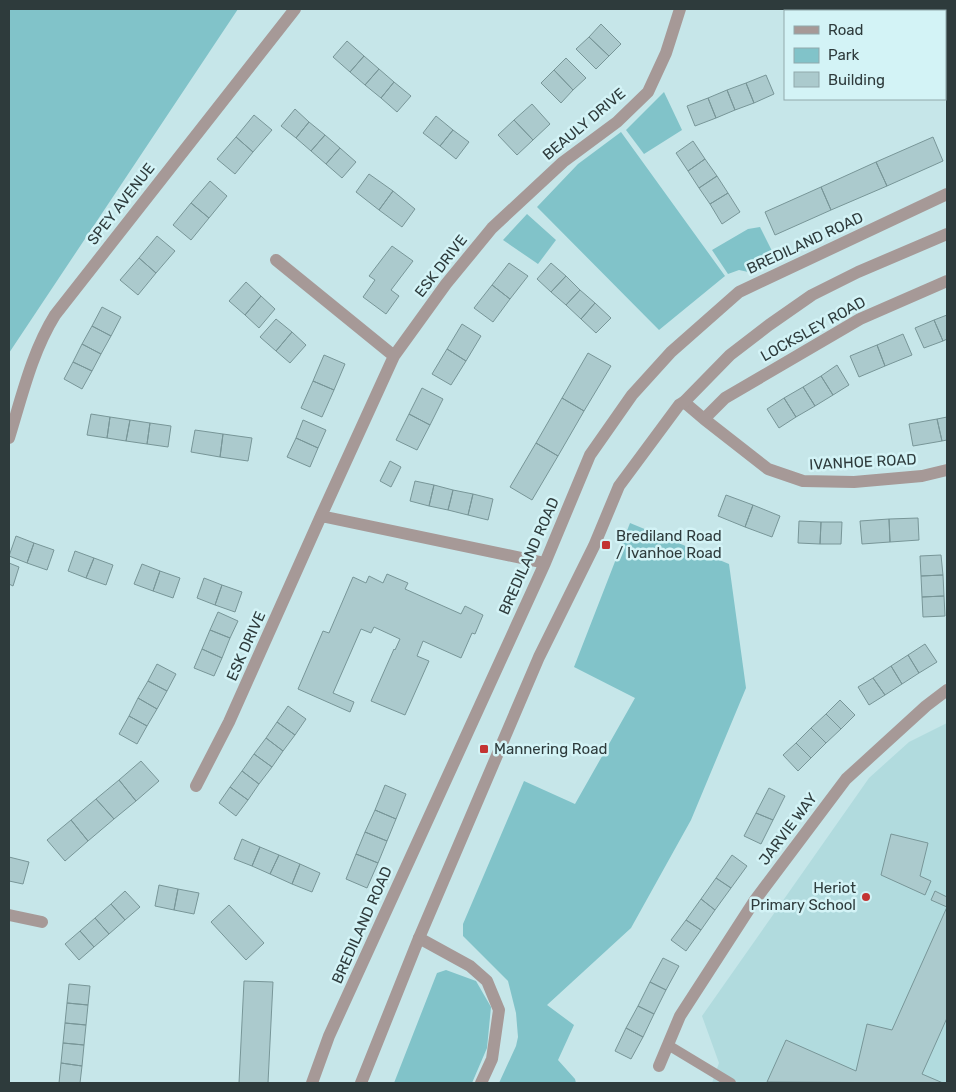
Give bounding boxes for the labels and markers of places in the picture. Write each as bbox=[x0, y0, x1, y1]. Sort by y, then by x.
place label: Brediland Road / Ivanhoe Road bbox=[616, 527, 722, 562]
marker: Brediland Road / Ivanhoe Road bbox=[600, 539, 612, 551]
place label: Mannering Road bbox=[494, 740, 607, 758]
marker: Mannering Road bbox=[478, 743, 490, 755]
place label: Heriot Primary School bbox=[751, 879, 856, 914]
marker: Heriot Primary School bbox=[860, 891, 872, 903]

